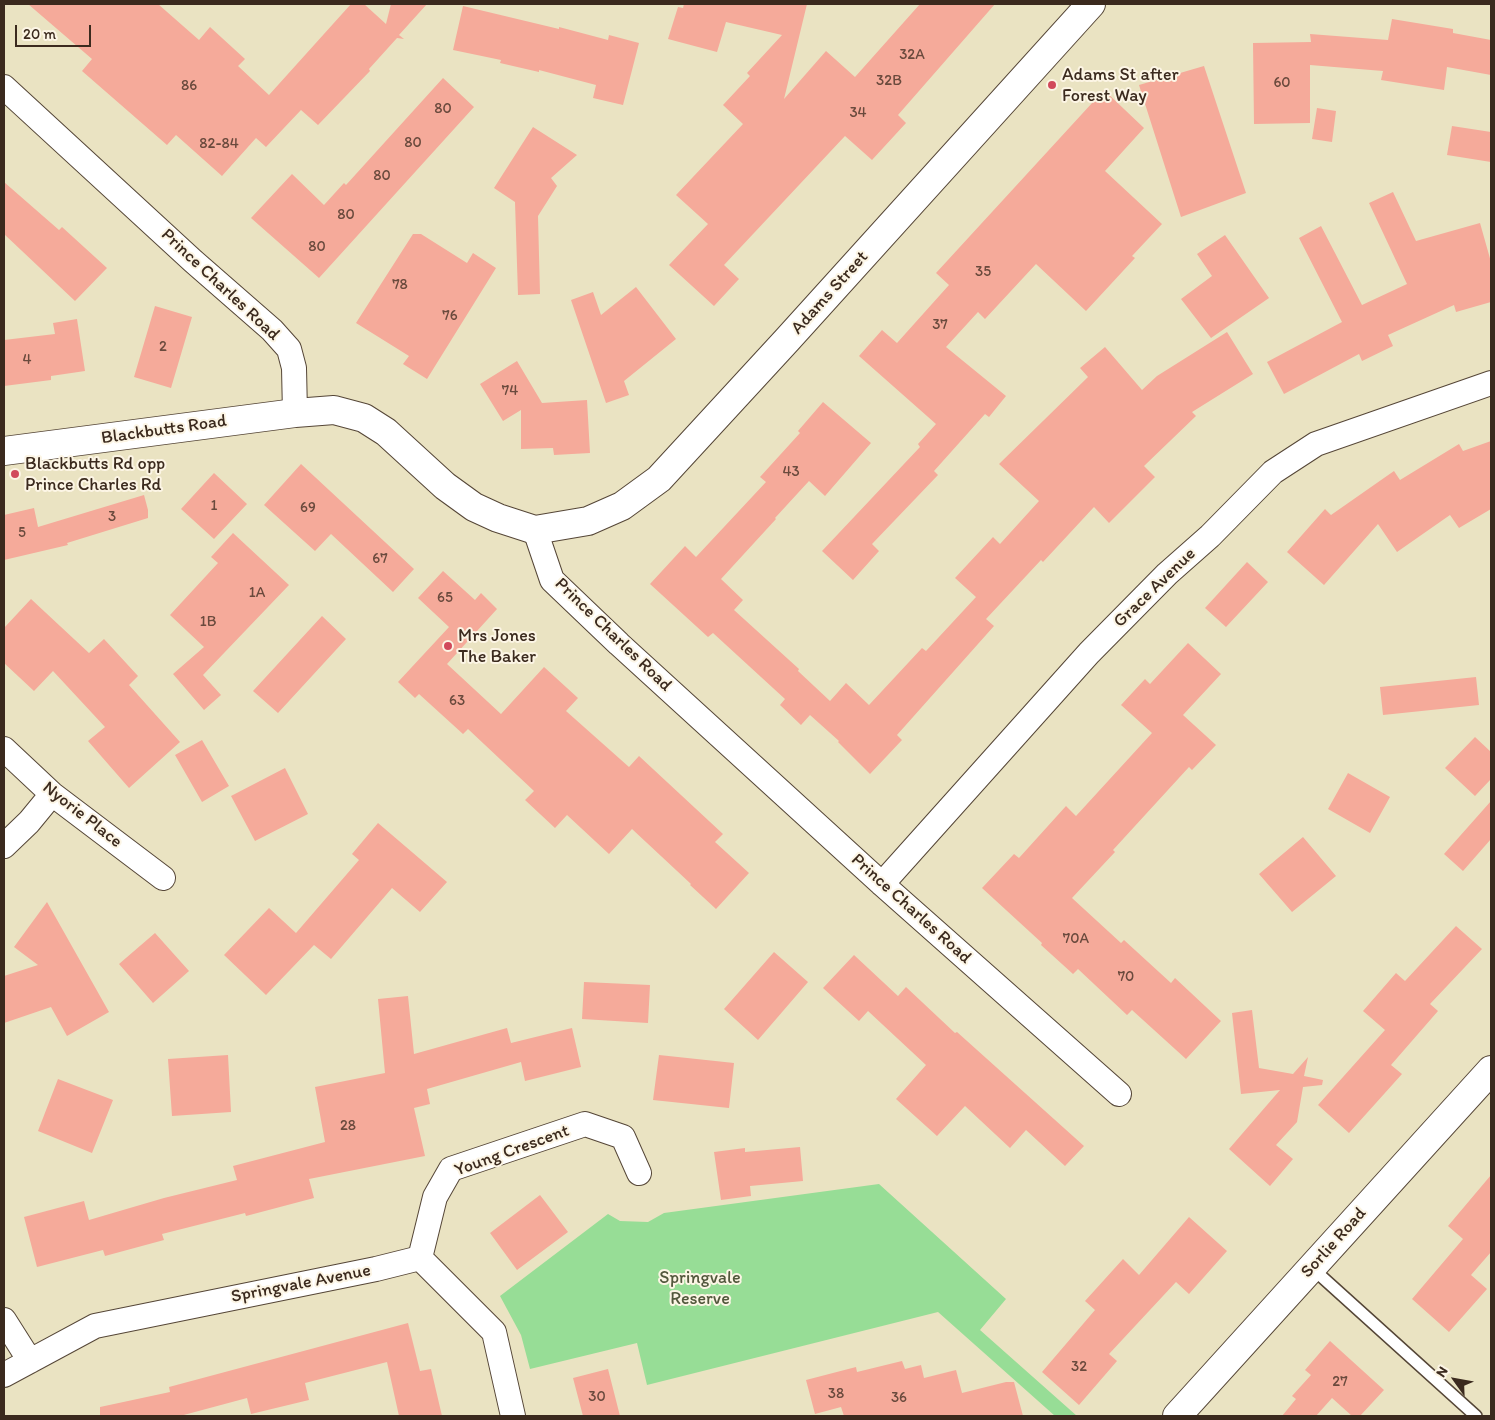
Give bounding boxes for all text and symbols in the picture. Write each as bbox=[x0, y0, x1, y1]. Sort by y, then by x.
scale bar bbox=[18, 15, 94, 47]
text: 20 m bbox=[23, 25, 56, 43]
house number: 32A bbox=[899, 46, 925, 64]
place label: Adams St after Forest Way bbox=[1062, 64, 1179, 106]
house number: 32B bbox=[876, 72, 902, 90]
house number: 60 bbox=[1273, 74, 1291, 92]
house number: 86 bbox=[181, 77, 197, 95]
marker: Adams St after Forest Way bbox=[1046, 79, 1058, 91]
house number: 80 bbox=[434, 100, 452, 118]
house number: 34 bbox=[849, 104, 867, 122]
house number: 80 bbox=[404, 134, 422, 152]
house number: 82-84 bbox=[199, 135, 239, 153]
house number: 80 bbox=[373, 167, 391, 185]
house number: 80 bbox=[337, 206, 355, 224]
street label: Prince Charles Road bbox=[156, 224, 284, 346]
house number: 80 bbox=[308, 238, 326, 256]
street label: Adams Street bbox=[787, 247, 873, 339]
house number: 35 bbox=[975, 263, 991, 281]
house number: 78 bbox=[392, 276, 408, 294]
house number: 76 bbox=[442, 307, 458, 325]
house number: 37 bbox=[932, 316, 948, 334]
house number: 2 bbox=[159, 338, 167, 356]
house number: 4 bbox=[22, 351, 32, 369]
house number: 74 bbox=[502, 382, 518, 400]
street label: Blackbutts Road bbox=[100, 411, 228, 449]
place label: Blackbutts Rd opp Prince Charles Rd bbox=[25, 453, 165, 496]
house number: 43 bbox=[782, 463, 800, 481]
marker: Blackbutts Rd opp Prince Charles Rd bbox=[9, 468, 21, 480]
house number: 1 bbox=[211, 497, 217, 515]
house number: 69 bbox=[300, 499, 316, 517]
house number: 3 bbox=[108, 508, 116, 526]
house number: 5 bbox=[18, 524, 26, 542]
street label: Grace Avenue bbox=[1109, 543, 1201, 633]
house number: 67 bbox=[372, 550, 388, 568]
street label: Prince Charles Road bbox=[550, 574, 676, 696]
house number: 1A bbox=[249, 584, 265, 602]
house number: 65 bbox=[437, 589, 453, 607]
house number: 1B bbox=[200, 613, 216, 631]
place label: Mrs Jones The Baker bbox=[458, 625, 536, 668]
marker: Mrs Jones The Baker bbox=[442, 640, 454, 652]
house number: 63 bbox=[449, 692, 465, 710]
street label: Nyorie Place bbox=[38, 777, 126, 853]
street label: Prince Charles Road bbox=[846, 849, 976, 969]
house number: 70A bbox=[1063, 930, 1089, 948]
house number: 70 bbox=[1118, 968, 1134, 986]
house number: 28 bbox=[340, 1117, 356, 1135]
street label: Young Crescent bbox=[452, 1120, 572, 1182]
street label: Sorlie Road bbox=[1297, 1203, 1371, 1283]
street label: Springvale Avenue bbox=[229, 1260, 373, 1308]
park label: Springvale Reserve bbox=[659, 1267, 741, 1310]
north arrow bbox=[1430, 1355, 1480, 1405]
house number: 32 bbox=[1071, 1358, 1087, 1376]
text: N bbox=[1432, 1363, 1452, 1380]
house number: 27 bbox=[1332, 1373, 1348, 1391]
house number: 38 bbox=[828, 1385, 844, 1403]
house number: 30 bbox=[588, 1388, 606, 1406]
house number: 36 bbox=[891, 1389, 907, 1407]

